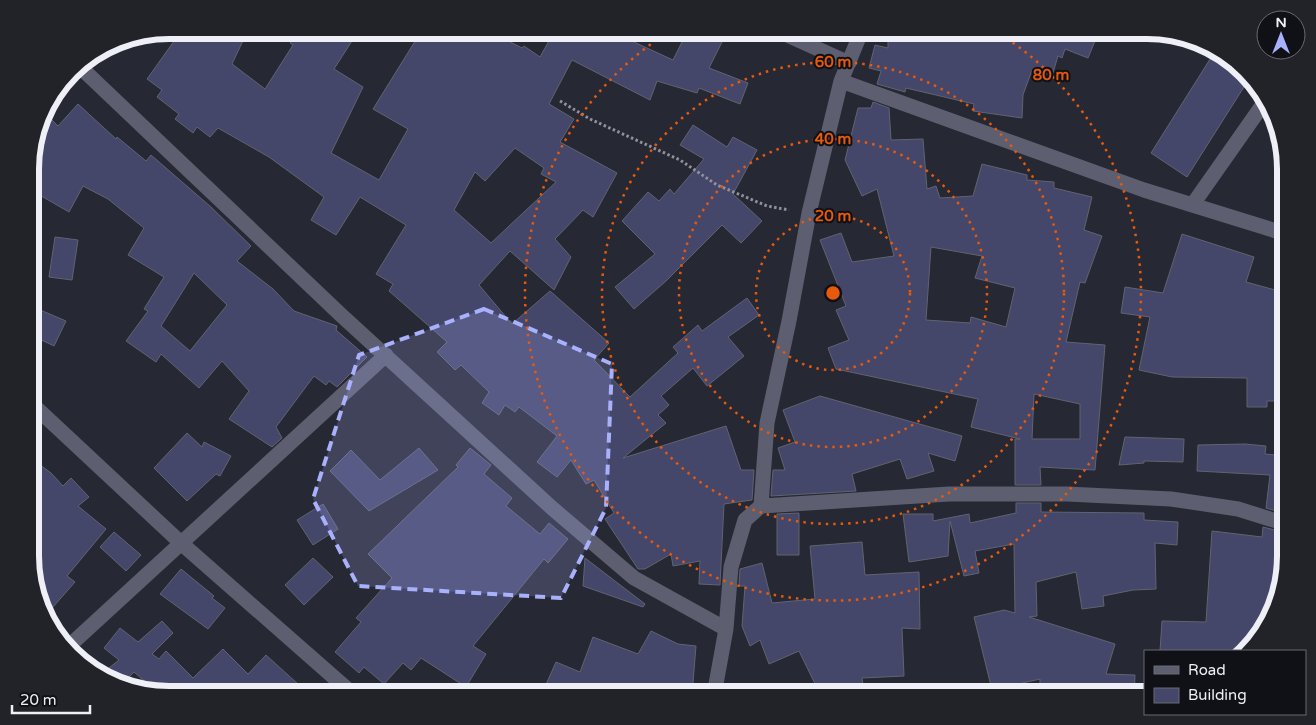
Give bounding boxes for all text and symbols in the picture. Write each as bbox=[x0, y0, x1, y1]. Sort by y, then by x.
north arrow bbox=[1256, 10, 1306, 60]
text: N bbox=[1275, 14, 1287, 31]
text: 60 m bbox=[815, 53, 851, 71]
text: 80 m bbox=[1033, 66, 1069, 84]
text: 40 m bbox=[815, 130, 851, 148]
text: 20 m bbox=[815, 207, 851, 225]
centre of rings bbox=[824, 284, 842, 302]
legend bbox=[1144, 650, 1306, 715]
text: Road bbox=[1188, 661, 1226, 679]
scale bar bbox=[12, 682, 90, 714]
text: Building bbox=[1188, 686, 1247, 704]
text: 20 m bbox=[20, 691, 57, 709]

